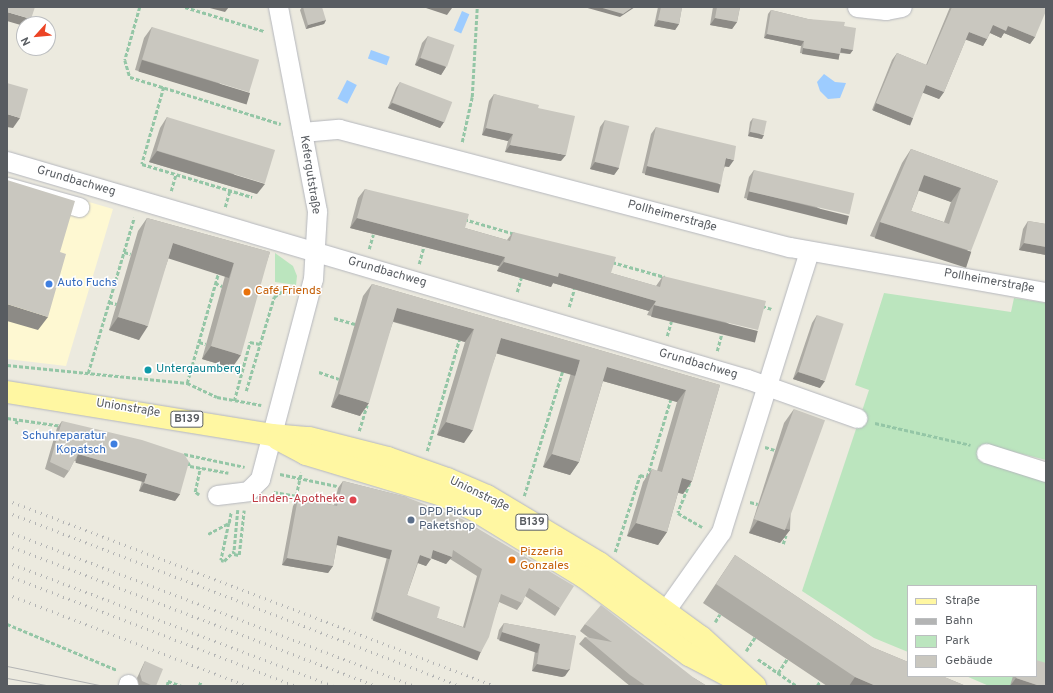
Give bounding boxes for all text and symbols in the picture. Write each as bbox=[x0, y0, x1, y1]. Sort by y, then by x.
north arrow bbox=[16, 16, 56, 56]
text: N bbox=[18, 34, 34, 48]
street label: Kefergutstraße bbox=[296, 134, 322, 216]
street label: Grundbachweg bbox=[35, 164, 117, 200]
street label: Pollheimerstraße bbox=[626, 198, 718, 236]
street label: Grundbachweg bbox=[346, 255, 428, 291]
street label: Pollheimerstraße bbox=[943, 267, 1035, 297]
place label: Auto Fuchs bbox=[57, 277, 117, 291]
marker: Auto Fuchs bbox=[44, 279, 54, 289]
place label: Café Friends bbox=[255, 285, 321, 299]
marker: Café Friends bbox=[242, 287, 252, 297]
street label: Grundbachweg bbox=[657, 347, 739, 383]
place label: Untergaumberg bbox=[156, 363, 241, 377]
marker: Untergaumberg bbox=[143, 365, 153, 375]
street label: Unionstraße bbox=[95, 397, 161, 421]
road number: B139 bbox=[170, 410, 204, 428]
place label: Schuhreparatur Kopatsch bbox=[22, 430, 106, 458]
marker: Schuhreparatur Kopatsch bbox=[109, 439, 119, 449]
street label: Unionstraße bbox=[447, 474, 511, 516]
place label: Linden-Apotheke bbox=[252, 493, 345, 507]
marker: Linden-Apotheke bbox=[348, 495, 358, 505]
place label: DPD Pickup Paketshop bbox=[419, 506, 482, 534]
road number: B139 bbox=[515, 513, 549, 531]
marker: DPD Pickup Paketshop bbox=[406, 515, 416, 525]
place label: Pizzeria Gonzales bbox=[520, 546, 569, 574]
marker: Pizzeria Gonzales bbox=[507, 555, 517, 565]
legend bbox=[907, 585, 1037, 677]
text: Straße bbox=[945, 593, 980, 609]
text: Bahn bbox=[945, 613, 973, 629]
text: Park bbox=[945, 633, 970, 649]
text: Gebäude bbox=[945, 653, 993, 669]

